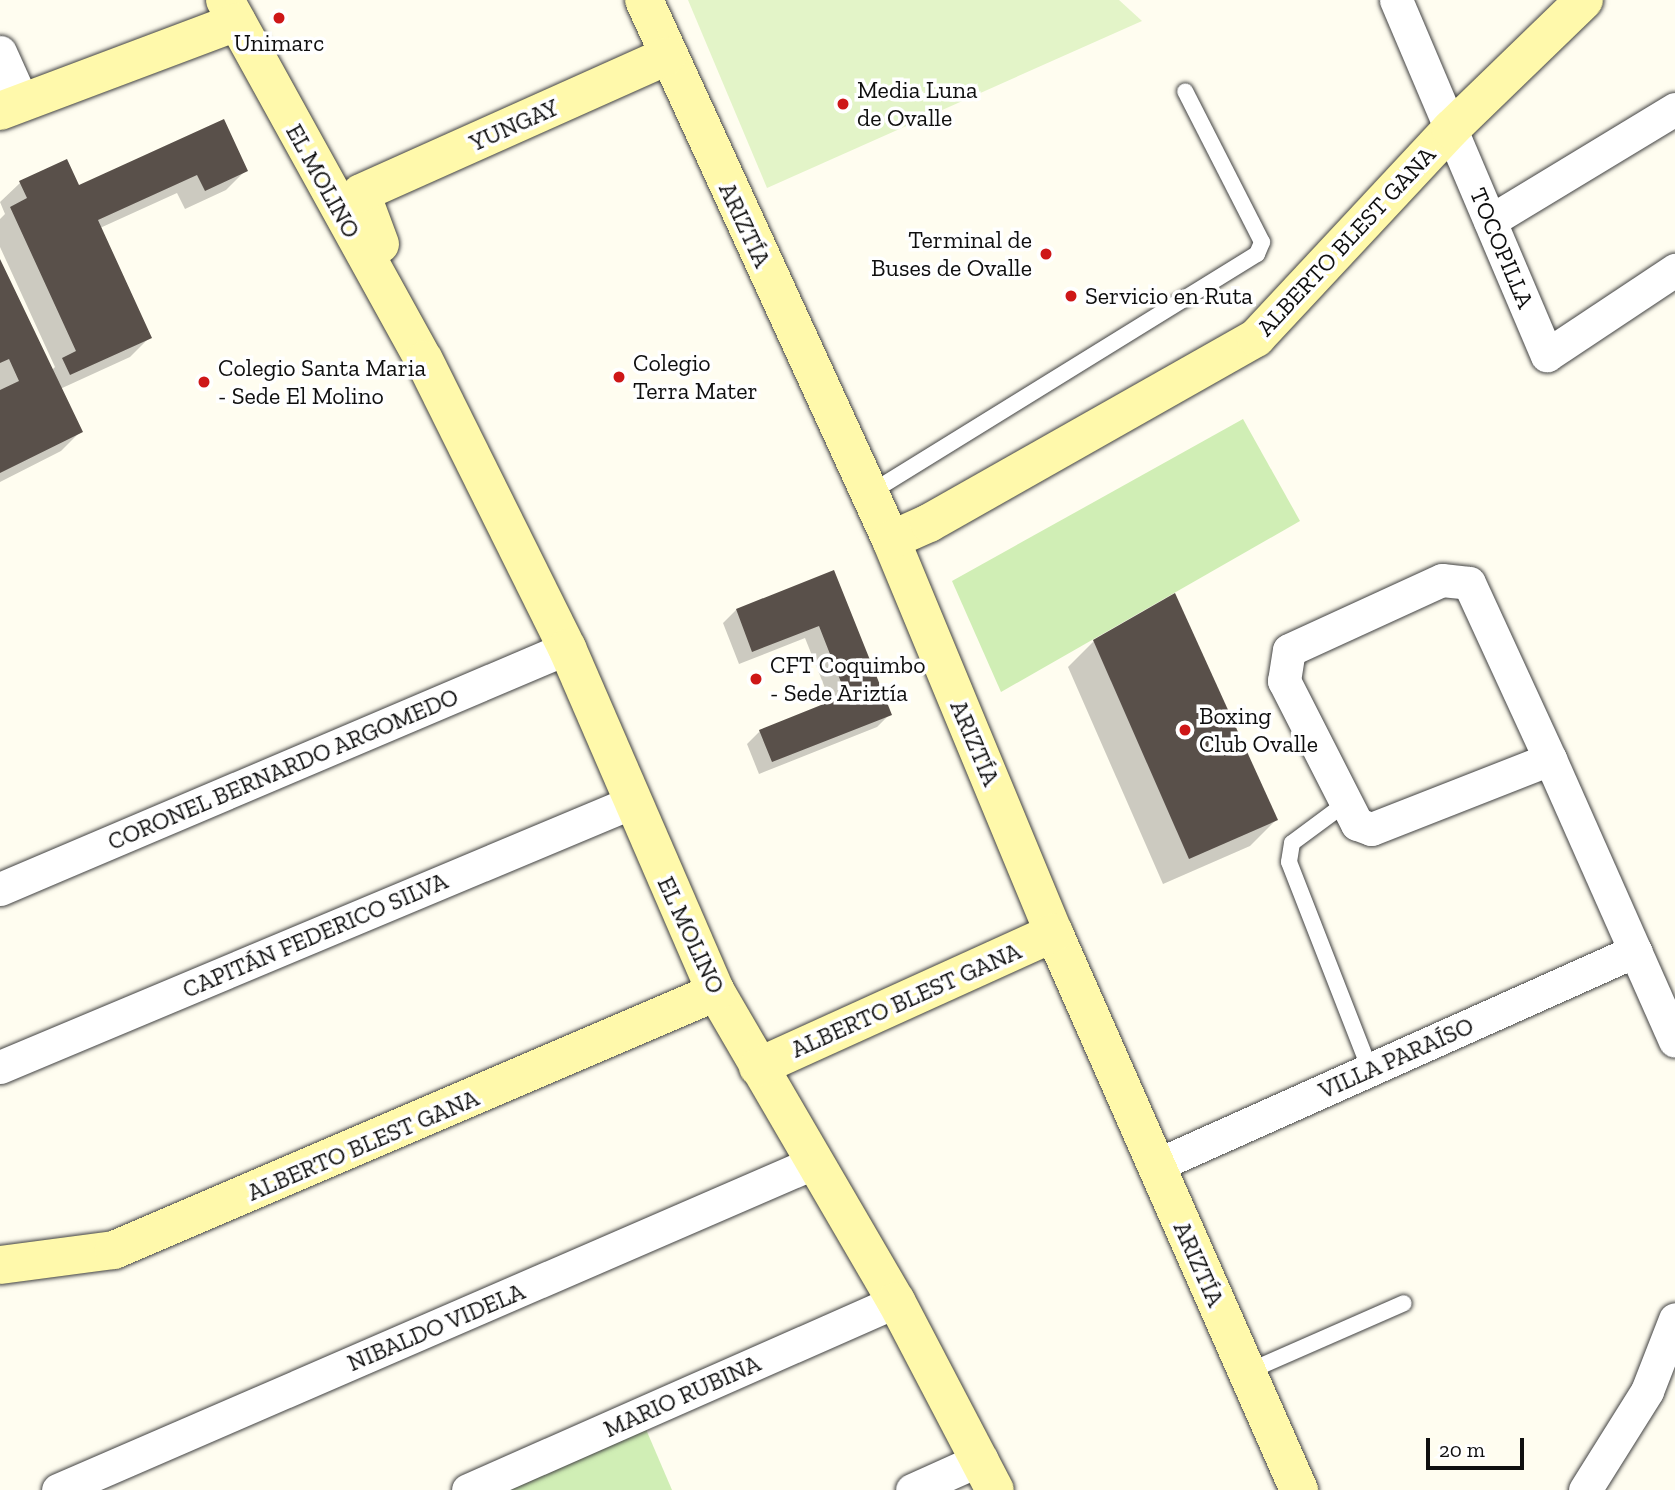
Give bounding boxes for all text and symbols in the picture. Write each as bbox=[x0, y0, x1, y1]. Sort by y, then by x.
marker: Unimarc bbox=[271, 10, 287, 26]
place label: Unimarc bbox=[234, 29, 324, 57]
place label: Media Luna de Ovalle bbox=[857, 76, 978, 132]
street label: YUNGAY bbox=[465, 93, 563, 157]
marker: Media Luna de Ovalle bbox=[835, 96, 851, 112]
street label: EL MOLINO bbox=[280, 119, 366, 243]
street label: ALBERTO BLEST GANA bbox=[1251, 140, 1441, 342]
street label: ARIZTÍA bbox=[713, 178, 777, 272]
street label: TOCOPILLA bbox=[1464, 183, 1540, 313]
place label: Terminal de Buses de Ovalle bbox=[871, 226, 1032, 282]
marker: Terminal de Buses de Ovalle bbox=[1038, 246, 1054, 262]
place label: Servicio en Ruta bbox=[1085, 282, 1253, 310]
marker: Servicio en Ruta bbox=[1063, 288, 1079, 304]
place label: Colegio Terra Mater bbox=[633, 349, 758, 405]
place label: Colegio Santa Maria - Sede El Molino bbox=[218, 354, 426, 410]
marker: Colegio Terra Mater bbox=[611, 369, 627, 385]
marker: Colegio Santa Maria - Sede El Molino bbox=[196, 374, 212, 390]
place label: CFT Coquimbo - Sede Ariztía bbox=[770, 651, 926, 707]
marker: CFT Coquimbo - Sede Ariztía bbox=[748, 671, 764, 687]
street label: CORONEL BERNARDO ARGOMEDO bbox=[103, 682, 463, 856]
street label: ARIZTÍA bbox=[944, 696, 1006, 790]
place label: Boxing Club Ovalle bbox=[1199, 702, 1318, 758]
marker: Boxing Club Ovalle bbox=[1177, 722, 1193, 738]
street label: CAPITÁN FEDERICO SILVA bbox=[178, 866, 452, 1004]
street label: EL MOLINO bbox=[651, 872, 731, 998]
street label: ALBERTO BLEST GANA bbox=[786, 936, 1026, 1064]
street label: VILLA PARAÍSO bbox=[1314, 1011, 1478, 1105]
street label: ALBERTO BLEST GANA bbox=[243, 1083, 483, 1207]
street label: ARIZTÍA bbox=[1168, 1217, 1230, 1311]
street label: NIBALDO VIDELA bbox=[343, 1277, 529, 1377]
street label: MARIO RUBINA bbox=[599, 1349, 765, 1443]
scale bar bbox=[1430, 1424, 1528, 1468]
text: 20 m bbox=[1439, 1437, 1485, 1462]

